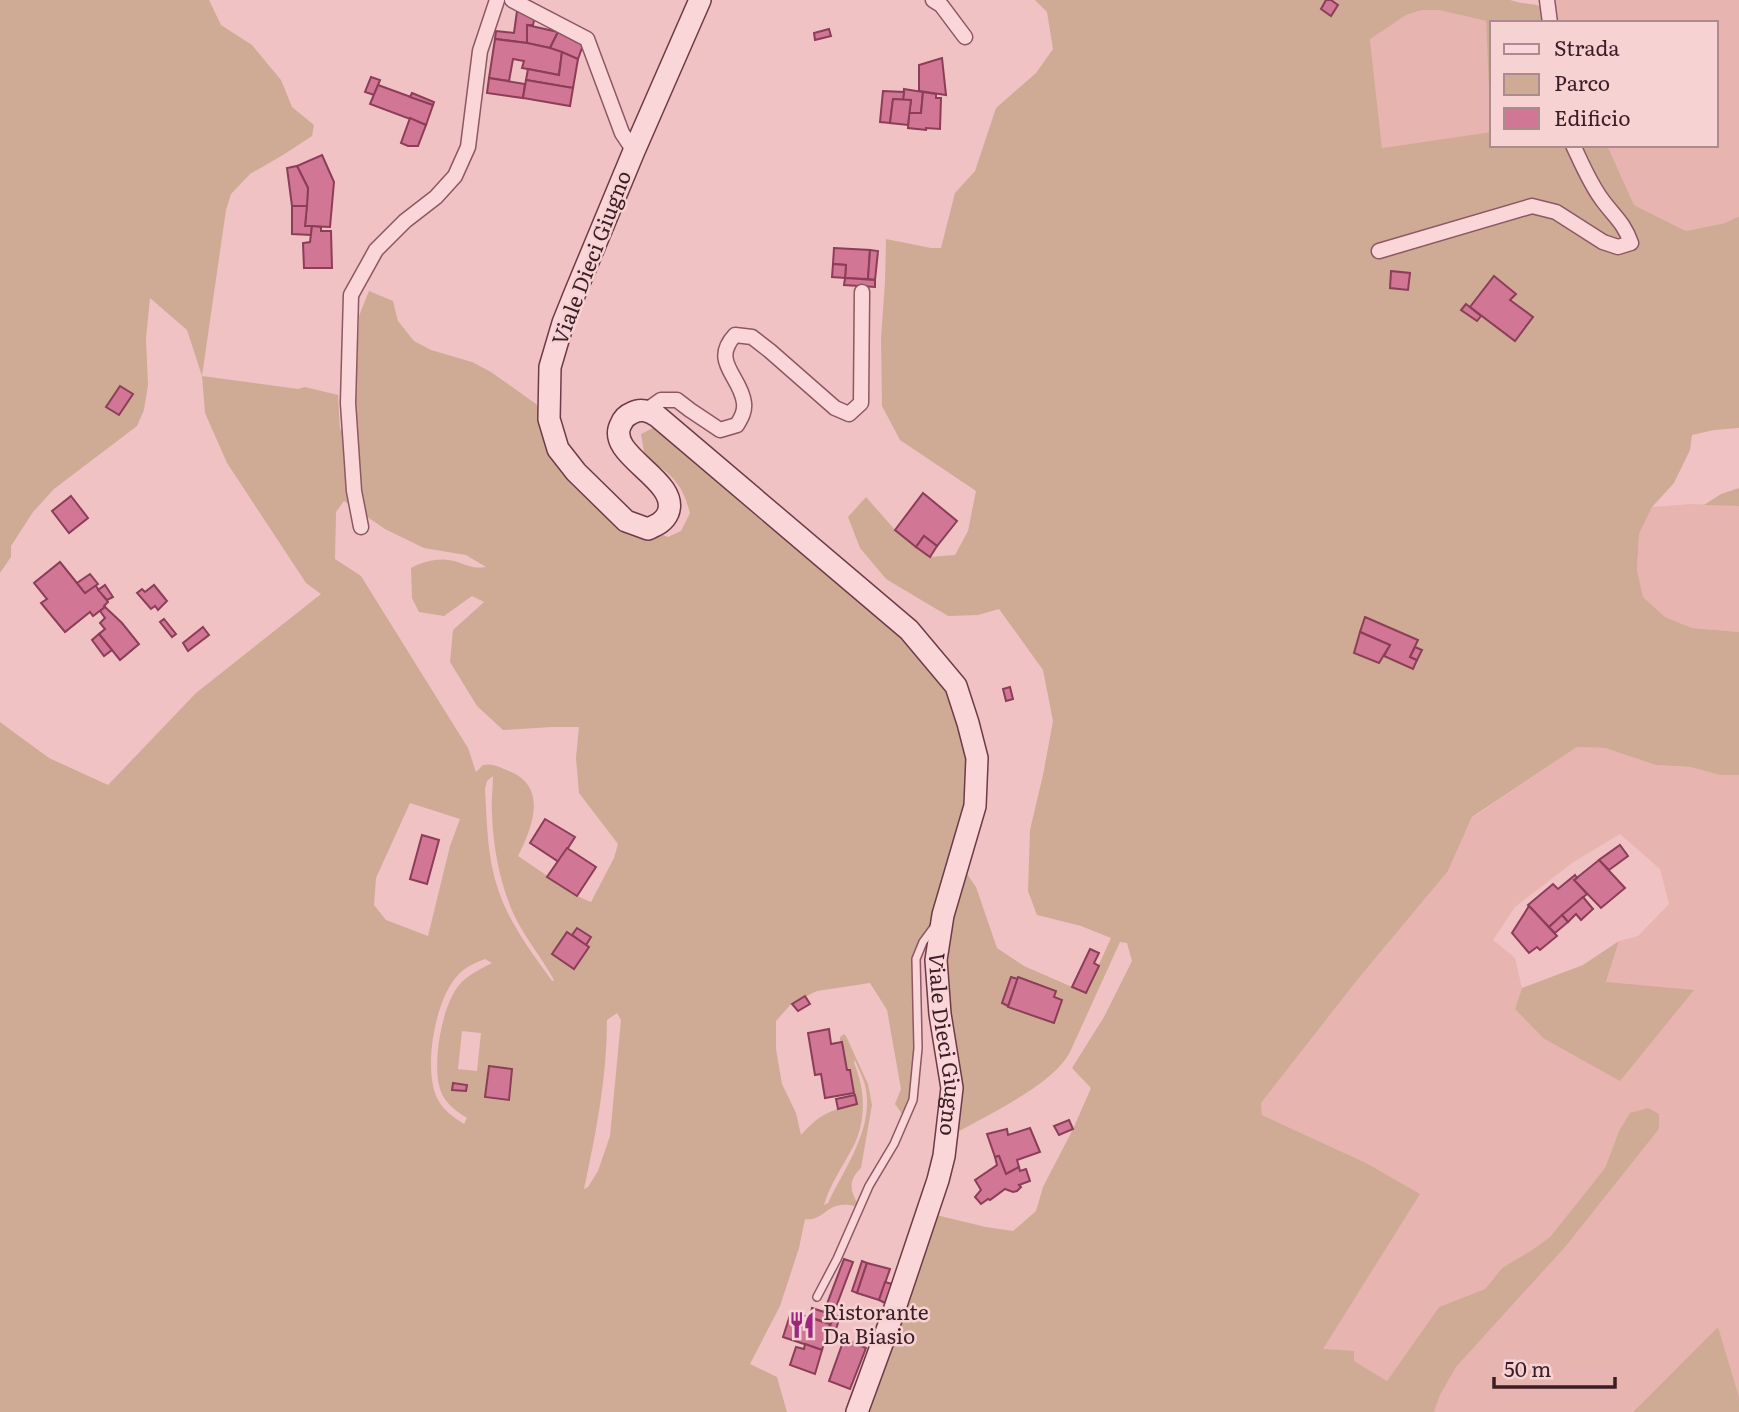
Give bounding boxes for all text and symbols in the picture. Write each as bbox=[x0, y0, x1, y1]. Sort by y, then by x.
legend bbox=[1490, 21, 1718, 147]
text: Strada bbox=[1554, 31, 1620, 62]
text: Parco bbox=[1554, 66, 1610, 97]
text: Edificio bbox=[1554, 101, 1630, 132]
street label: Viale Dieci Giugno bbox=[542, 165, 637, 349]
street label: Viale Dieci Giugno bbox=[922, 950, 970, 1138]
place label: Ristorante Da Biasio bbox=[823, 1295, 929, 1350]
restaurant icon: Ristorante Da Biasio bbox=[787, 1310, 817, 1340]
scale bar bbox=[1494, 1346, 1615, 1390]
text: 50 m bbox=[1504, 1352, 1551, 1383]

